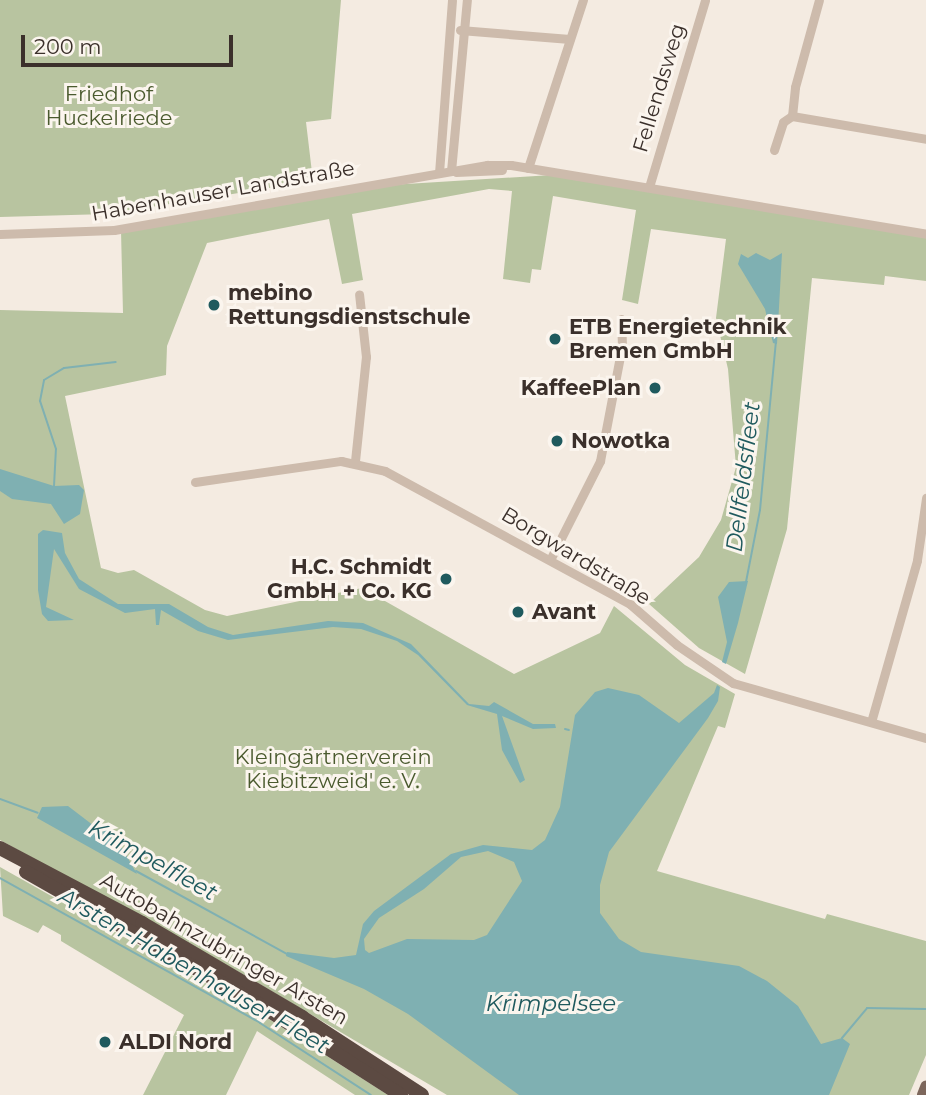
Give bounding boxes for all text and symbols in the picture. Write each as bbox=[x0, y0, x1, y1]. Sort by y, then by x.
scale bar bbox=[24, 21, 236, 65]
street label: Fellendsweg bbox=[627, 21, 691, 155]
text: 200 m bbox=[34, 34, 101, 59]
park label: Friedhof Huckelriede bbox=[46, 81, 172, 131]
street label: Habenhauser Landstraße bbox=[89, 155, 357, 227]
place label: mebino Rettungsdienstschule bbox=[228, 280, 470, 330]
marker: mebino Rettungsdienstschule bbox=[206, 297, 222, 313]
place label: ETB Energietechnik Bremen GmbH bbox=[569, 314, 787, 364]
marker: ETB Energietechnik Bremen GmbH bbox=[547, 331, 563, 347]
place label: KaffeePlan bbox=[521, 375, 641, 401]
marker: KaffeePlan bbox=[647, 380, 663, 396]
water label: Dellfeldsfleet bbox=[720, 400, 766, 554]
place label: Nowotka bbox=[571, 428, 670, 454]
marker: Nowotka bbox=[549, 433, 565, 449]
street label: Borgwardstraße bbox=[497, 501, 655, 611]
place label: H.C. Schmidt GmbH + Co. KG bbox=[267, 554, 432, 604]
marker: H.C. Schmidt GmbH + Co. KG bbox=[438, 571, 454, 587]
place label: Avant bbox=[532, 599, 596, 625]
marker: Avant bbox=[510, 604, 526, 620]
park label: Kleingärtnerverein Kiebitzweid' e. V. bbox=[234, 744, 432, 794]
water label: Krimpelfleet bbox=[84, 813, 222, 907]
street label: Autobahnzubringer Arsten bbox=[96, 868, 352, 1030]
water label: Arsten-Habenhauser Fleet bbox=[54, 882, 334, 1060]
water label: Krimpelsee bbox=[486, 989, 616, 1017]
place label: ALDI Nord bbox=[119, 1029, 232, 1055]
marker: ALDI Nord bbox=[97, 1034, 113, 1050]

